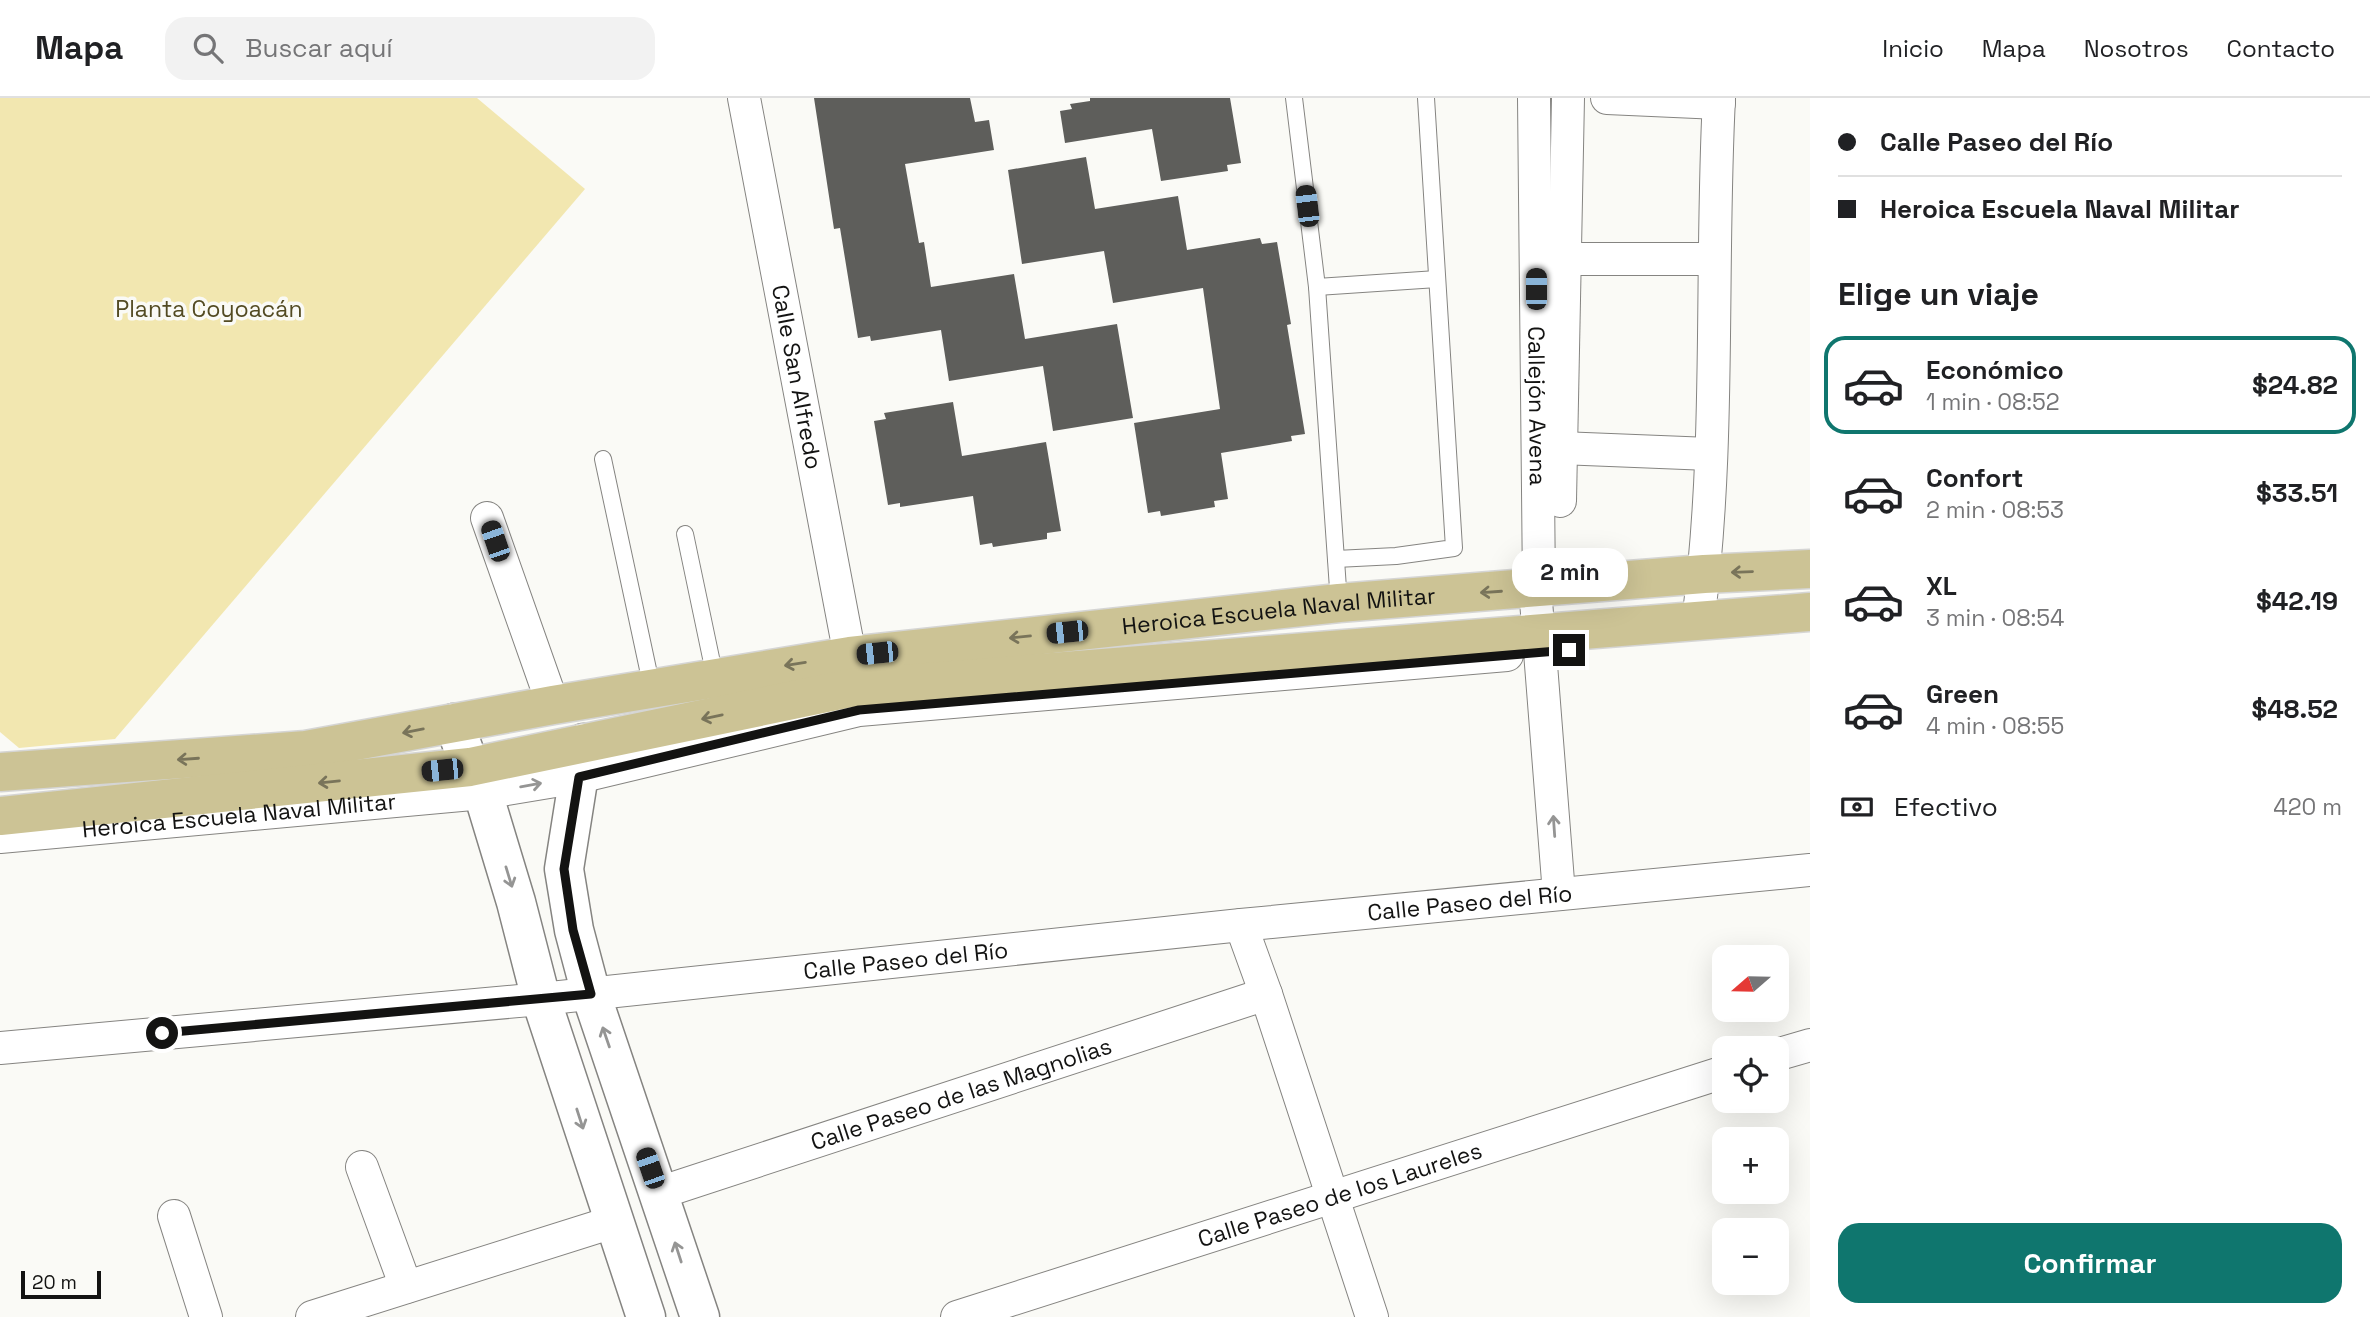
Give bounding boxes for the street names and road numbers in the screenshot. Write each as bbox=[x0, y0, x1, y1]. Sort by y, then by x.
street label: Calle San Alfredo bbox=[765, 282, 829, 472]
street label: Callejón Avena bbox=[1521, 326, 1553, 486]
street label: Heroica Escuela Naval Militar bbox=[1120, 580, 1437, 641]
street label: Heroica Escuela Naval Militar bbox=[81, 786, 397, 844]
street label: Calle Paseo del Río bbox=[1366, 878, 1574, 928]
street label: Calle Paseo del Río bbox=[802, 935, 1010, 986]
street label: Calle Paseo de las Magnolias bbox=[807, 1031, 1116, 1157]
street label: Calle Paseo de los Laureles bbox=[1194, 1135, 1486, 1254]

